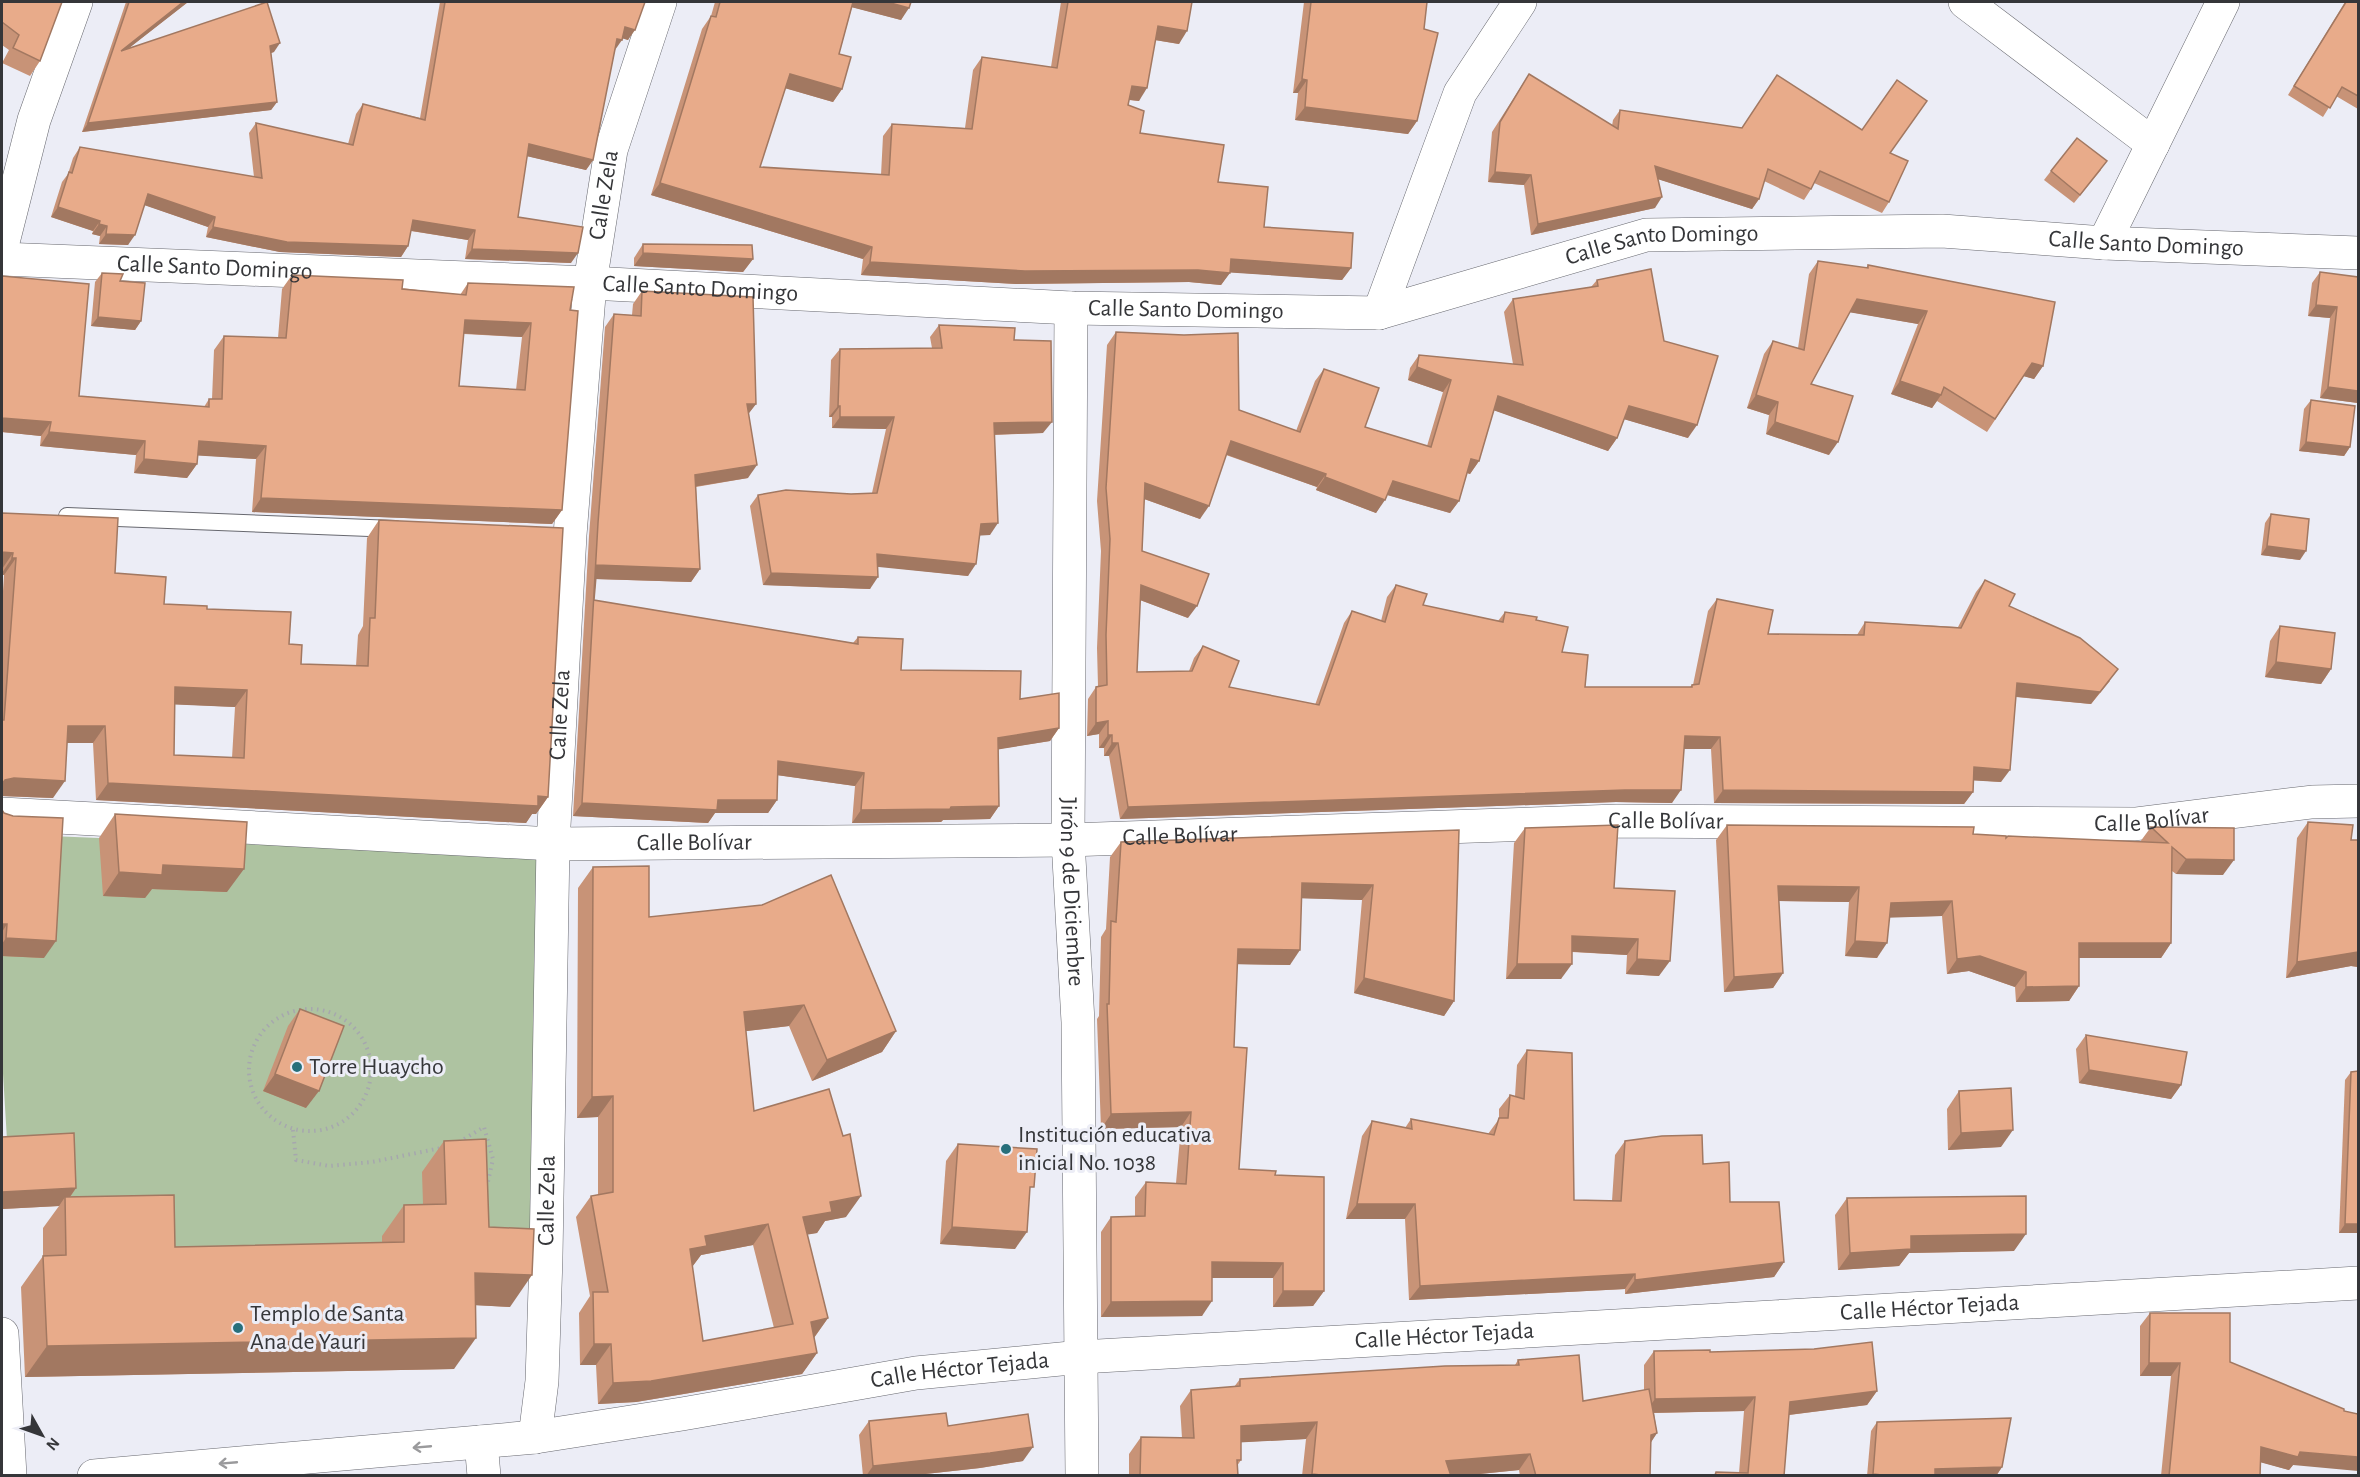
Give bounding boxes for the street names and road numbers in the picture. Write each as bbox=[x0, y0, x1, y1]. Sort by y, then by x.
street label: Calle Zela bbox=[585, 148, 623, 242]
street label: Calle Santo Domingo bbox=[1563, 221, 1759, 270]
street label: Calle Santo Domingo bbox=[2048, 227, 2244, 260]
street label: Calle Santo Domingo bbox=[117, 252, 313, 284]
street label: Calle Santo Domingo bbox=[602, 272, 799, 306]
street label: Calle Santo Domingo bbox=[1088, 296, 1284, 323]
street label: Calle Zela bbox=[546, 669, 575, 761]
street label: Jirón 9 de Diciembre bbox=[1056, 797, 1088, 987]
street label: Calle Bolívar bbox=[2094, 803, 2211, 837]
street label: Calle Bolívar bbox=[1608, 809, 1724, 834]
street label: Calle Bolívar bbox=[1122, 822, 1238, 850]
street label: Calle Bolívar bbox=[637, 830, 752, 855]
street label: Calle Zela bbox=[534, 1155, 560, 1246]
street label: Calle Héctor Tejada bbox=[1839, 1291, 2020, 1325]
street label: Calle Héctor Tejada bbox=[1354, 1319, 1535, 1353]
street label: Calle Héctor Tejada bbox=[869, 1348, 1050, 1393]

